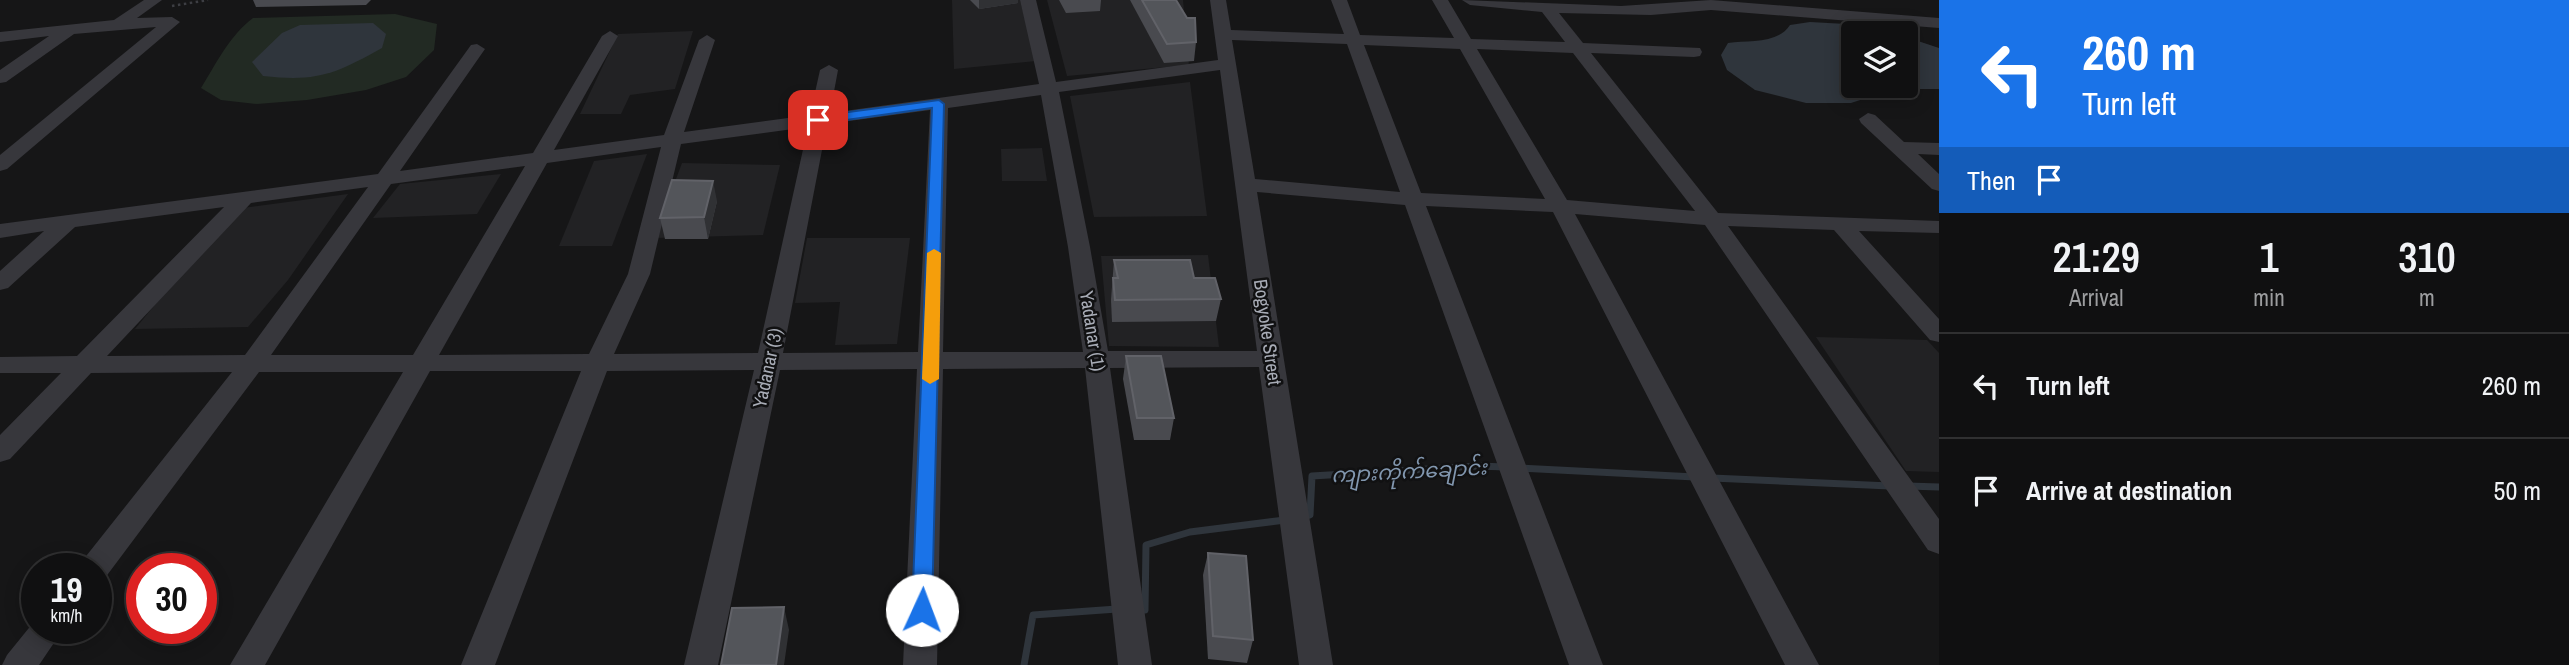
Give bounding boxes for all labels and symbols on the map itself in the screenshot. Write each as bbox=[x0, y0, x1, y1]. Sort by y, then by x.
pin bbox=[788, 90, 848, 150]
street label: Bogyoke Street bbox=[1248, 277, 1288, 387]
street label: Yadanar (1) bbox=[1074, 289, 1112, 373]
street label: Yadanar (3) bbox=[746, 326, 788, 410]
water label: ကျားကိုက်ချောင်း bbox=[1330, 452, 1490, 493]
speed limit sign: 30 bbox=[126, 553, 217, 644]
position arrow bbox=[885, 573, 959, 647]

